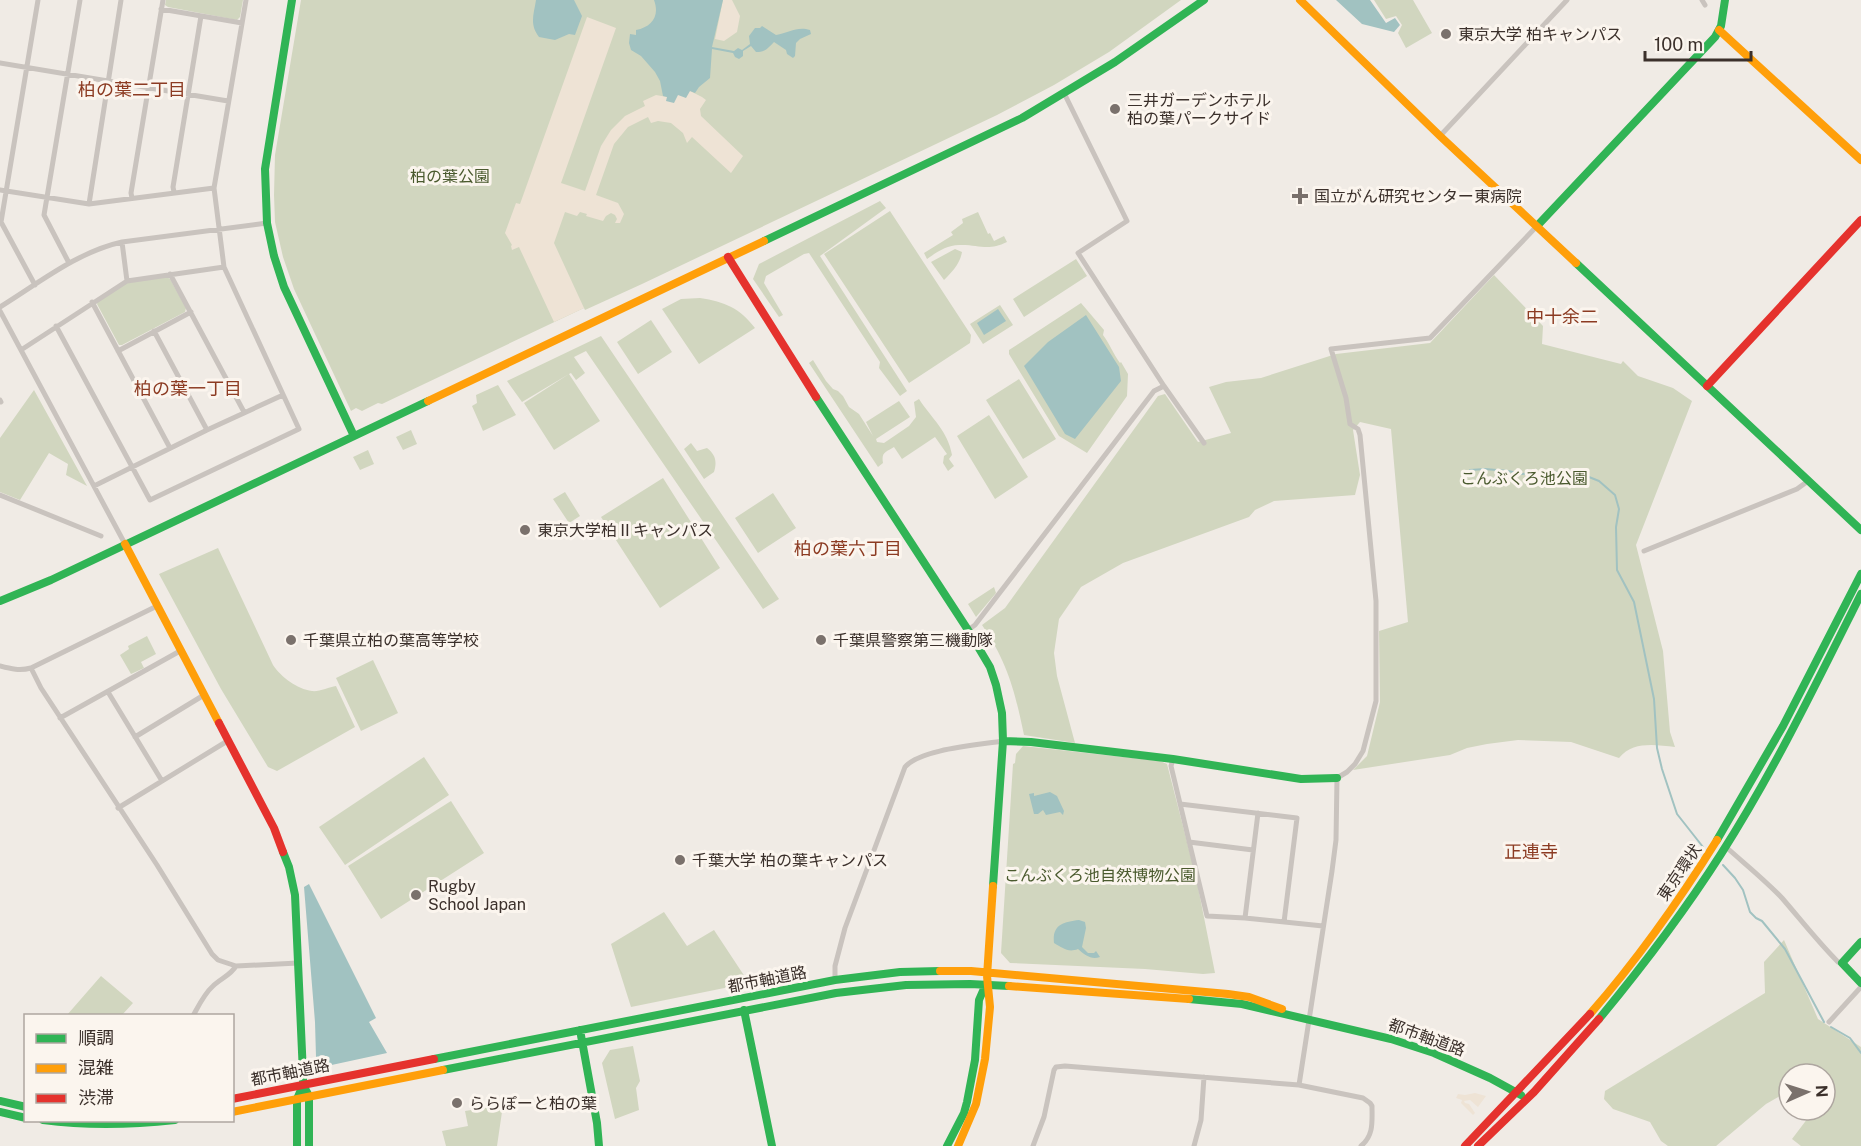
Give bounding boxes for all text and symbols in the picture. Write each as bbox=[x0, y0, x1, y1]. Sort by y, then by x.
scale bar bbox=[1645, 24, 1752, 62]
place label: 東京大学 柏キャンパス bbox=[1458, 25, 1622, 44]
marker: 東京大学 柏キャンパス bbox=[1439, 27, 1453, 41]
text: 100 m bbox=[1654, 34, 1703, 55]
district label: 柏の葉二丁目 bbox=[78, 79, 186, 100]
place label: 三井ガーデンホテル 柏の葉パークサイド bbox=[1127, 91, 1271, 128]
marker: 三井ガーデンホテル 柏の葉パークサイド bbox=[1108, 102, 1122, 116]
park label: 柏の葉公園 bbox=[410, 167, 490, 186]
marker: 国立がん研究センター東病院 bbox=[1291, 187, 1309, 205]
place label: 国立がん研究センター東病院 bbox=[1314, 187, 1522, 206]
district label: 中十余二 bbox=[1526, 306, 1598, 327]
district label: 柏の葉一丁目 bbox=[134, 378, 242, 399]
park label: こんぶくろ池公園 bbox=[1460, 469, 1588, 488]
place label: 東京大学柏Ⅱキャンパス bbox=[537, 521, 713, 540]
marker: 東京大学柏Ⅱキャンパス bbox=[518, 523, 532, 537]
district label: 柏の葉六丁目 bbox=[794, 538, 902, 559]
place label: 千葉県立柏の葉高等学校 bbox=[303, 631, 479, 650]
place label: 千葉県警察第三機動隊 bbox=[833, 631, 993, 650]
marker: 千葉県立柏の葉高等学校 bbox=[284, 633, 298, 647]
marker: 千葉県警察第三機動隊 bbox=[814, 633, 828, 647]
street label: 東京環状 bbox=[1654, 840, 1705, 904]
district label: 正連寺 bbox=[1504, 841, 1558, 862]
place label: 千葉大学 柏の葉キャンパス bbox=[692, 851, 888, 870]
marker: 千葉大学 柏の葉キャンパス bbox=[673, 853, 687, 867]
park label: こんぶくろ池自然博物公園 bbox=[1004, 866, 1196, 885]
place label: Rugby School Japan bbox=[428, 877, 526, 914]
marker: Rugby School Japan bbox=[409, 888, 423, 902]
street label: 都市軸道路 bbox=[726, 963, 808, 996]
legend bbox=[24, 1014, 234, 1122]
street label: 都市軸道路 bbox=[1386, 1015, 1468, 1060]
text: 順調 bbox=[78, 1027, 114, 1048]
street label: 都市軸道路 bbox=[249, 1056, 331, 1089]
text: 混雑 bbox=[78, 1057, 114, 1078]
north arrow bbox=[1777, 1062, 1837, 1122]
text: N bbox=[1812, 1084, 1831, 1098]
text: 渋滞 bbox=[78, 1087, 114, 1108]
place label: ららぽーと柏の葉 bbox=[469, 1094, 597, 1113]
marker: ららぽーと柏の葉 bbox=[450, 1096, 464, 1110]

